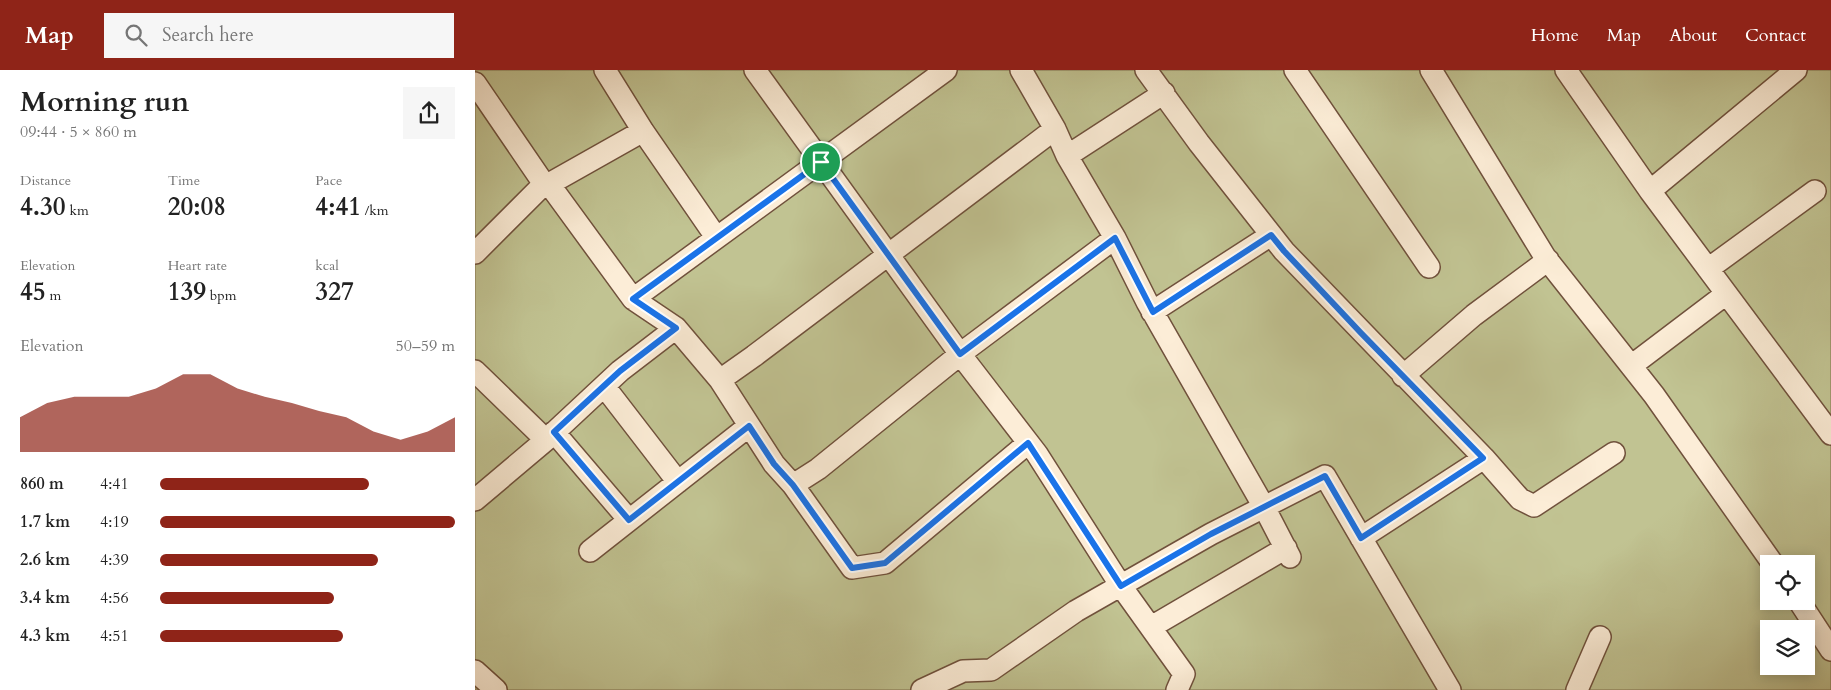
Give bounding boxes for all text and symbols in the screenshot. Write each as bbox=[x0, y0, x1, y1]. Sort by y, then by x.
search box bbox=[104, 13, 454, 58]
text: Map bbox=[25, 19, 74, 52]
icon: search bbox=[122, 21, 150, 49]
text: Search here bbox=[162, 22, 254, 48]
text: Home bbox=[1531, 23, 1579, 48]
text: Map bbox=[1607, 23, 1641, 48]
text: About bbox=[1669, 23, 1717, 48]
text: Contact bbox=[1745, 23, 1806, 48]
text: Morning run bbox=[20, 83, 189, 121]
button: share bbox=[403, 87, 455, 139]
text: 09:44 · 5 × 860 m bbox=[20, 121, 137, 143]
pin bbox=[800, 141, 842, 183]
icon: arrive bbox=[807, 148, 835, 176]
text: Distance bbox=[20, 171, 71, 190]
text: Time bbox=[168, 171, 200, 190]
text: Pace bbox=[315, 171, 342, 190]
text: 4.30 bbox=[20, 190, 66, 224]
text: 20:08 bbox=[168, 190, 226, 224]
text: 4:41 bbox=[315, 190, 361, 224]
text: km bbox=[66, 201, 89, 220]
text: /km bbox=[361, 201, 389, 220]
text: Elevation bbox=[20, 256, 76, 275]
text: Heart rate bbox=[168, 256, 227, 275]
text: kcal bbox=[315, 256, 339, 275]
text: 45 bbox=[20, 275, 46, 309]
text: 139 bbox=[168, 275, 206, 309]
text: 327 bbox=[315, 275, 354, 309]
text: m bbox=[46, 286, 61, 305]
text: bpm bbox=[206, 286, 237, 305]
text: Elevation bbox=[20, 335, 84, 357]
text: 50–59 m bbox=[396, 335, 455, 357]
text: 860 m bbox=[20, 473, 64, 495]
text: 4:41 bbox=[100, 473, 129, 495]
text: 1.7 km bbox=[20, 511, 70, 533]
text: 4:19 bbox=[100, 511, 129, 533]
text: 2.6 km bbox=[20, 549, 70, 571]
text: 4:39 bbox=[100, 549, 129, 571]
map controls bbox=[1760, 555, 1815, 675]
button: locate bbox=[1760, 555, 1815, 610]
text: 3.4 km bbox=[20, 587, 70, 609]
text: 4:56 bbox=[100, 587, 129, 609]
button: layers bbox=[1760, 620, 1815, 675]
text: 4.3 km bbox=[20, 625, 70, 647]
text: 4:51 bbox=[100, 625, 129, 647]

